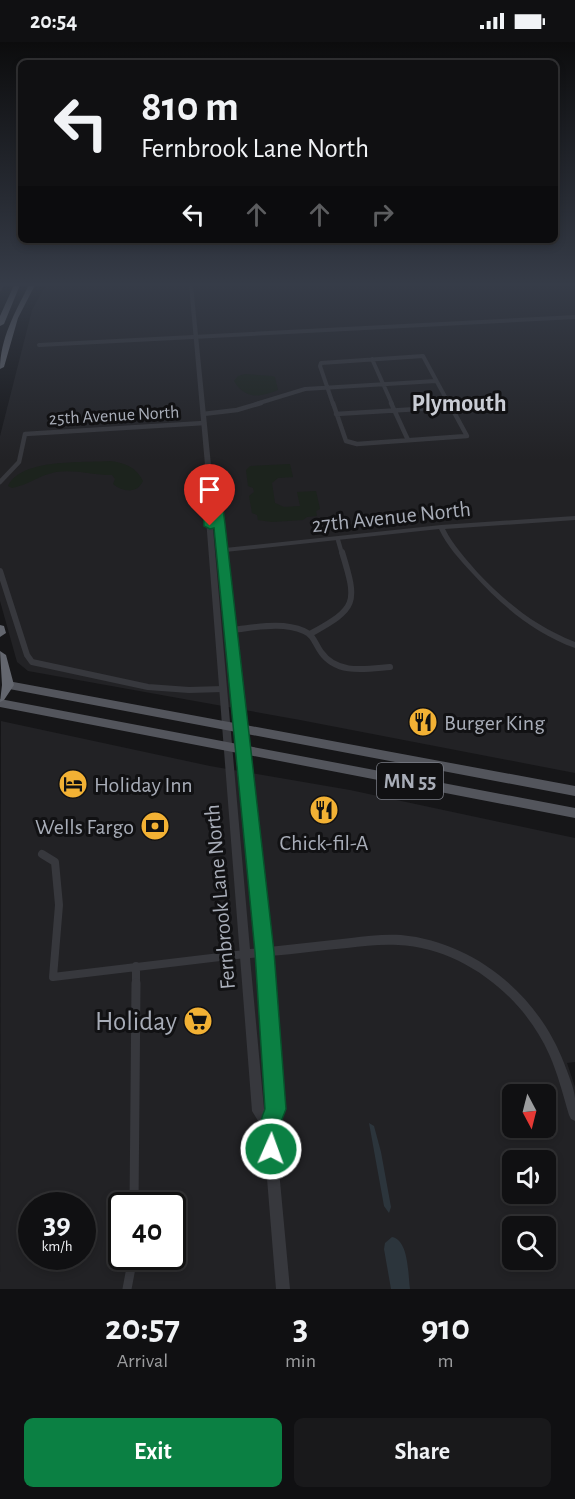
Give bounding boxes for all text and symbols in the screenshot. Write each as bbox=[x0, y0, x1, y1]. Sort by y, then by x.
text: 20:54 bbox=[30, 10, 77, 32]
icon: left bbox=[42, 84, 120, 162]
text: 810 m bbox=[141, 86, 239, 128]
text: Fernbrook Lane North bbox=[141, 135, 369, 162]
icon: left bbox=[177, 198, 210, 231]
icon: ahead bbox=[240, 198, 273, 231]
icon: ahead bbox=[303, 198, 336, 231]
icon: right bbox=[366, 198, 399, 231]
district label: Plymouth bbox=[412, 392, 506, 416]
street label: 25th Avenue North bbox=[48, 404, 180, 428]
pin bbox=[184, 464, 235, 526]
icon: arrive bbox=[193, 473, 226, 506]
street label: 27th Avenue North bbox=[311, 498, 472, 536]
restaurant icon: Burger King bbox=[407, 706, 439, 738]
place label: Burger King bbox=[444, 712, 545, 734]
road number: MN 55 bbox=[377, 763, 443, 799]
hotel icon: Holiday Inn bbox=[57, 768, 89, 800]
place label: Holiday Inn bbox=[94, 774, 193, 796]
restaurant icon: Chick-fil-A bbox=[308, 794, 340, 826]
street label: Fernbrook Lane North bbox=[201, 803, 239, 990]
bank icon: Wells Fargo bbox=[139, 810, 171, 842]
place label: Wells Fargo bbox=[35, 816, 134, 838]
place label: Chick-fil-A bbox=[280, 832, 369, 854]
supermarket icon: Holiday bbox=[182, 1005, 214, 1037]
place label: Holiday bbox=[95, 1008, 177, 1036]
north arrow bbox=[502, 1084, 556, 1138]
map controls bbox=[502, 1084, 556, 1270]
position arrow bbox=[239, 1117, 303, 1181]
button: sound bbox=[502, 1150, 556, 1204]
speed limit sign: 40 bbox=[108, 1192, 186, 1270]
text: 39 bbox=[43, 1209, 71, 1239]
button: search bbox=[502, 1216, 556, 1270]
text: km/h bbox=[42, 1239, 72, 1254]
text: 20:57 bbox=[105, 1310, 180, 1346]
text: 3 bbox=[293, 1310, 308, 1346]
text: 910 bbox=[421, 1310, 470, 1346]
text: Arrival bbox=[117, 1351, 168, 1371]
text: min bbox=[285, 1351, 316, 1371]
text: m bbox=[438, 1351, 454, 1371]
button: Exit bbox=[24, 1418, 282, 1487]
button: Share bbox=[294, 1418, 551, 1487]

